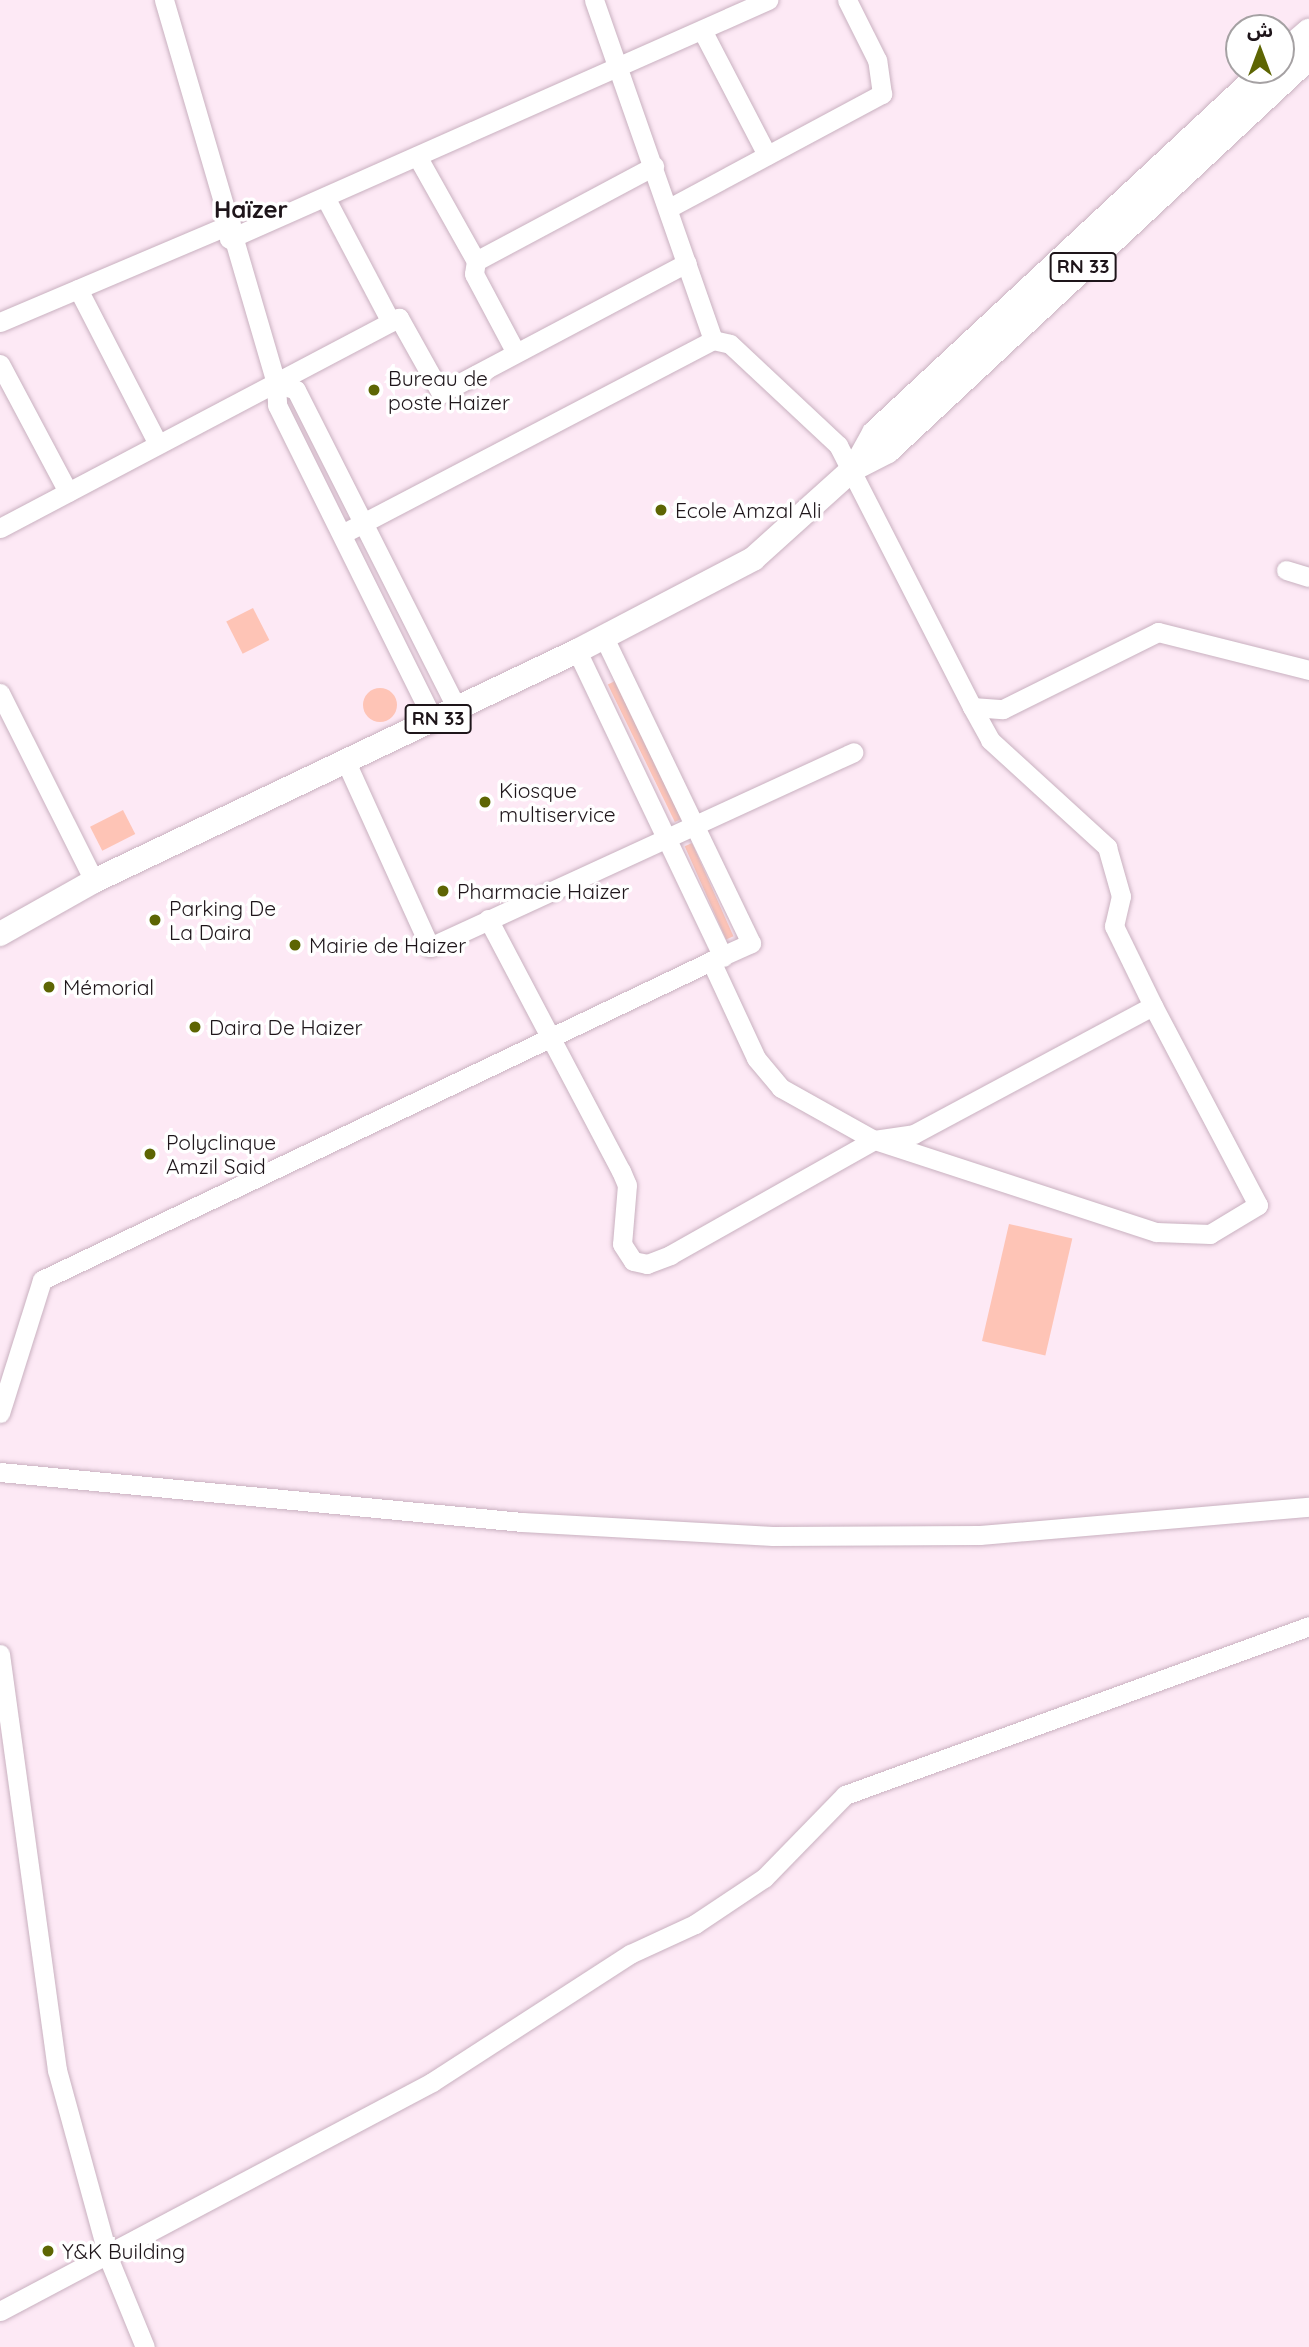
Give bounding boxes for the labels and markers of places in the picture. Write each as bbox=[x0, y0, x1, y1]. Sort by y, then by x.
place label: Bureau de poste Haizer bbox=[388, 365, 510, 415]
marker: Bureau de poste Haizer bbox=[366, 382, 382, 398]
place label: Ecole Amzal Ali bbox=[675, 497, 822, 523]
marker: Ecole Amzal Ali bbox=[653, 502, 669, 518]
place label: Kiosque multiservice bbox=[499, 777, 616, 827]
marker: Kiosque multiservice bbox=[477, 794, 493, 810]
place label: Pharmacie Haizer bbox=[457, 878, 629, 904]
marker: Pharmacie Haizer bbox=[435, 883, 451, 899]
place label: Parking De La Daira bbox=[169, 895, 276, 945]
marker: Parking De La Daira bbox=[147, 912, 163, 928]
place label: Mairie de Haizer bbox=[309, 932, 466, 958]
marker: Mairie de Haizer bbox=[287, 937, 303, 953]
place label: Mémorial bbox=[63, 974, 154, 1000]
marker: Mémorial bbox=[41, 979, 57, 995]
place label: Daira De Haizer bbox=[209, 1014, 363, 1040]
marker: Daira De Haizer bbox=[187, 1019, 203, 1035]
place label: Polyclinque Amzil Said bbox=[166, 1129, 276, 1179]
marker: Polyclinque Amzil Said bbox=[140, 1144, 160, 1164]
place label: Y&K Building bbox=[62, 2238, 185, 2264]
marker: Y&K Building bbox=[40, 2243, 56, 2259]

